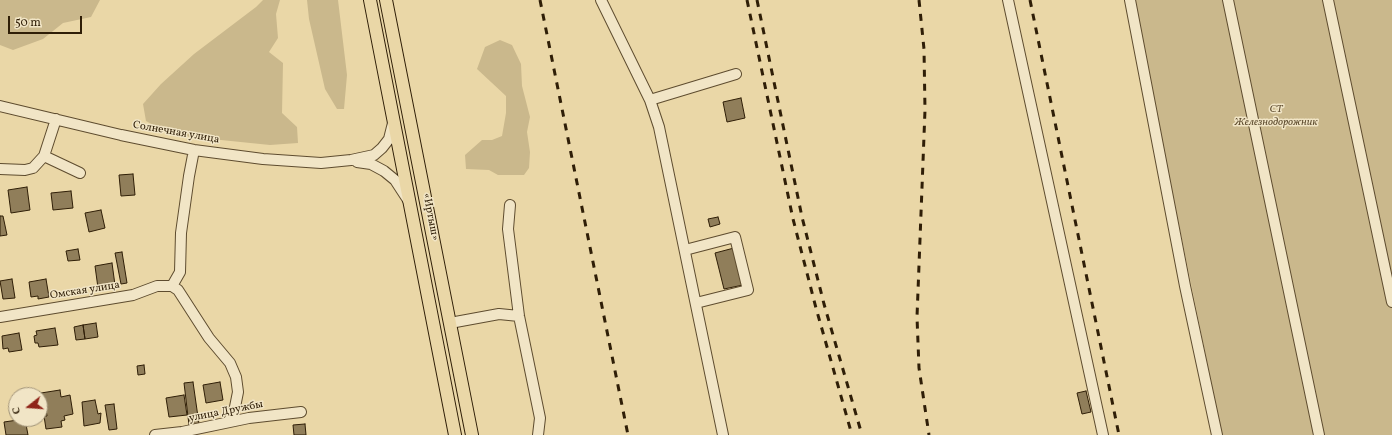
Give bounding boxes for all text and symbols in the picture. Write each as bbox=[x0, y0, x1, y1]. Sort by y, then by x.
scale bar bbox=[10, 8, 84, 34]
text: 50 m bbox=[15, 15, 41, 31]
park label: СТ Железнодорожник bbox=[1235, 103, 1317, 129]
street label: Солнечная улица bbox=[132, 119, 220, 147]
street label: «Иртыш» bbox=[419, 192, 441, 242]
street label: Омская улица bbox=[49, 279, 121, 303]
north arrow bbox=[8, 387, 48, 427]
street label: улица Дружбы bbox=[188, 398, 264, 426]
text: С bbox=[9, 405, 25, 416]

